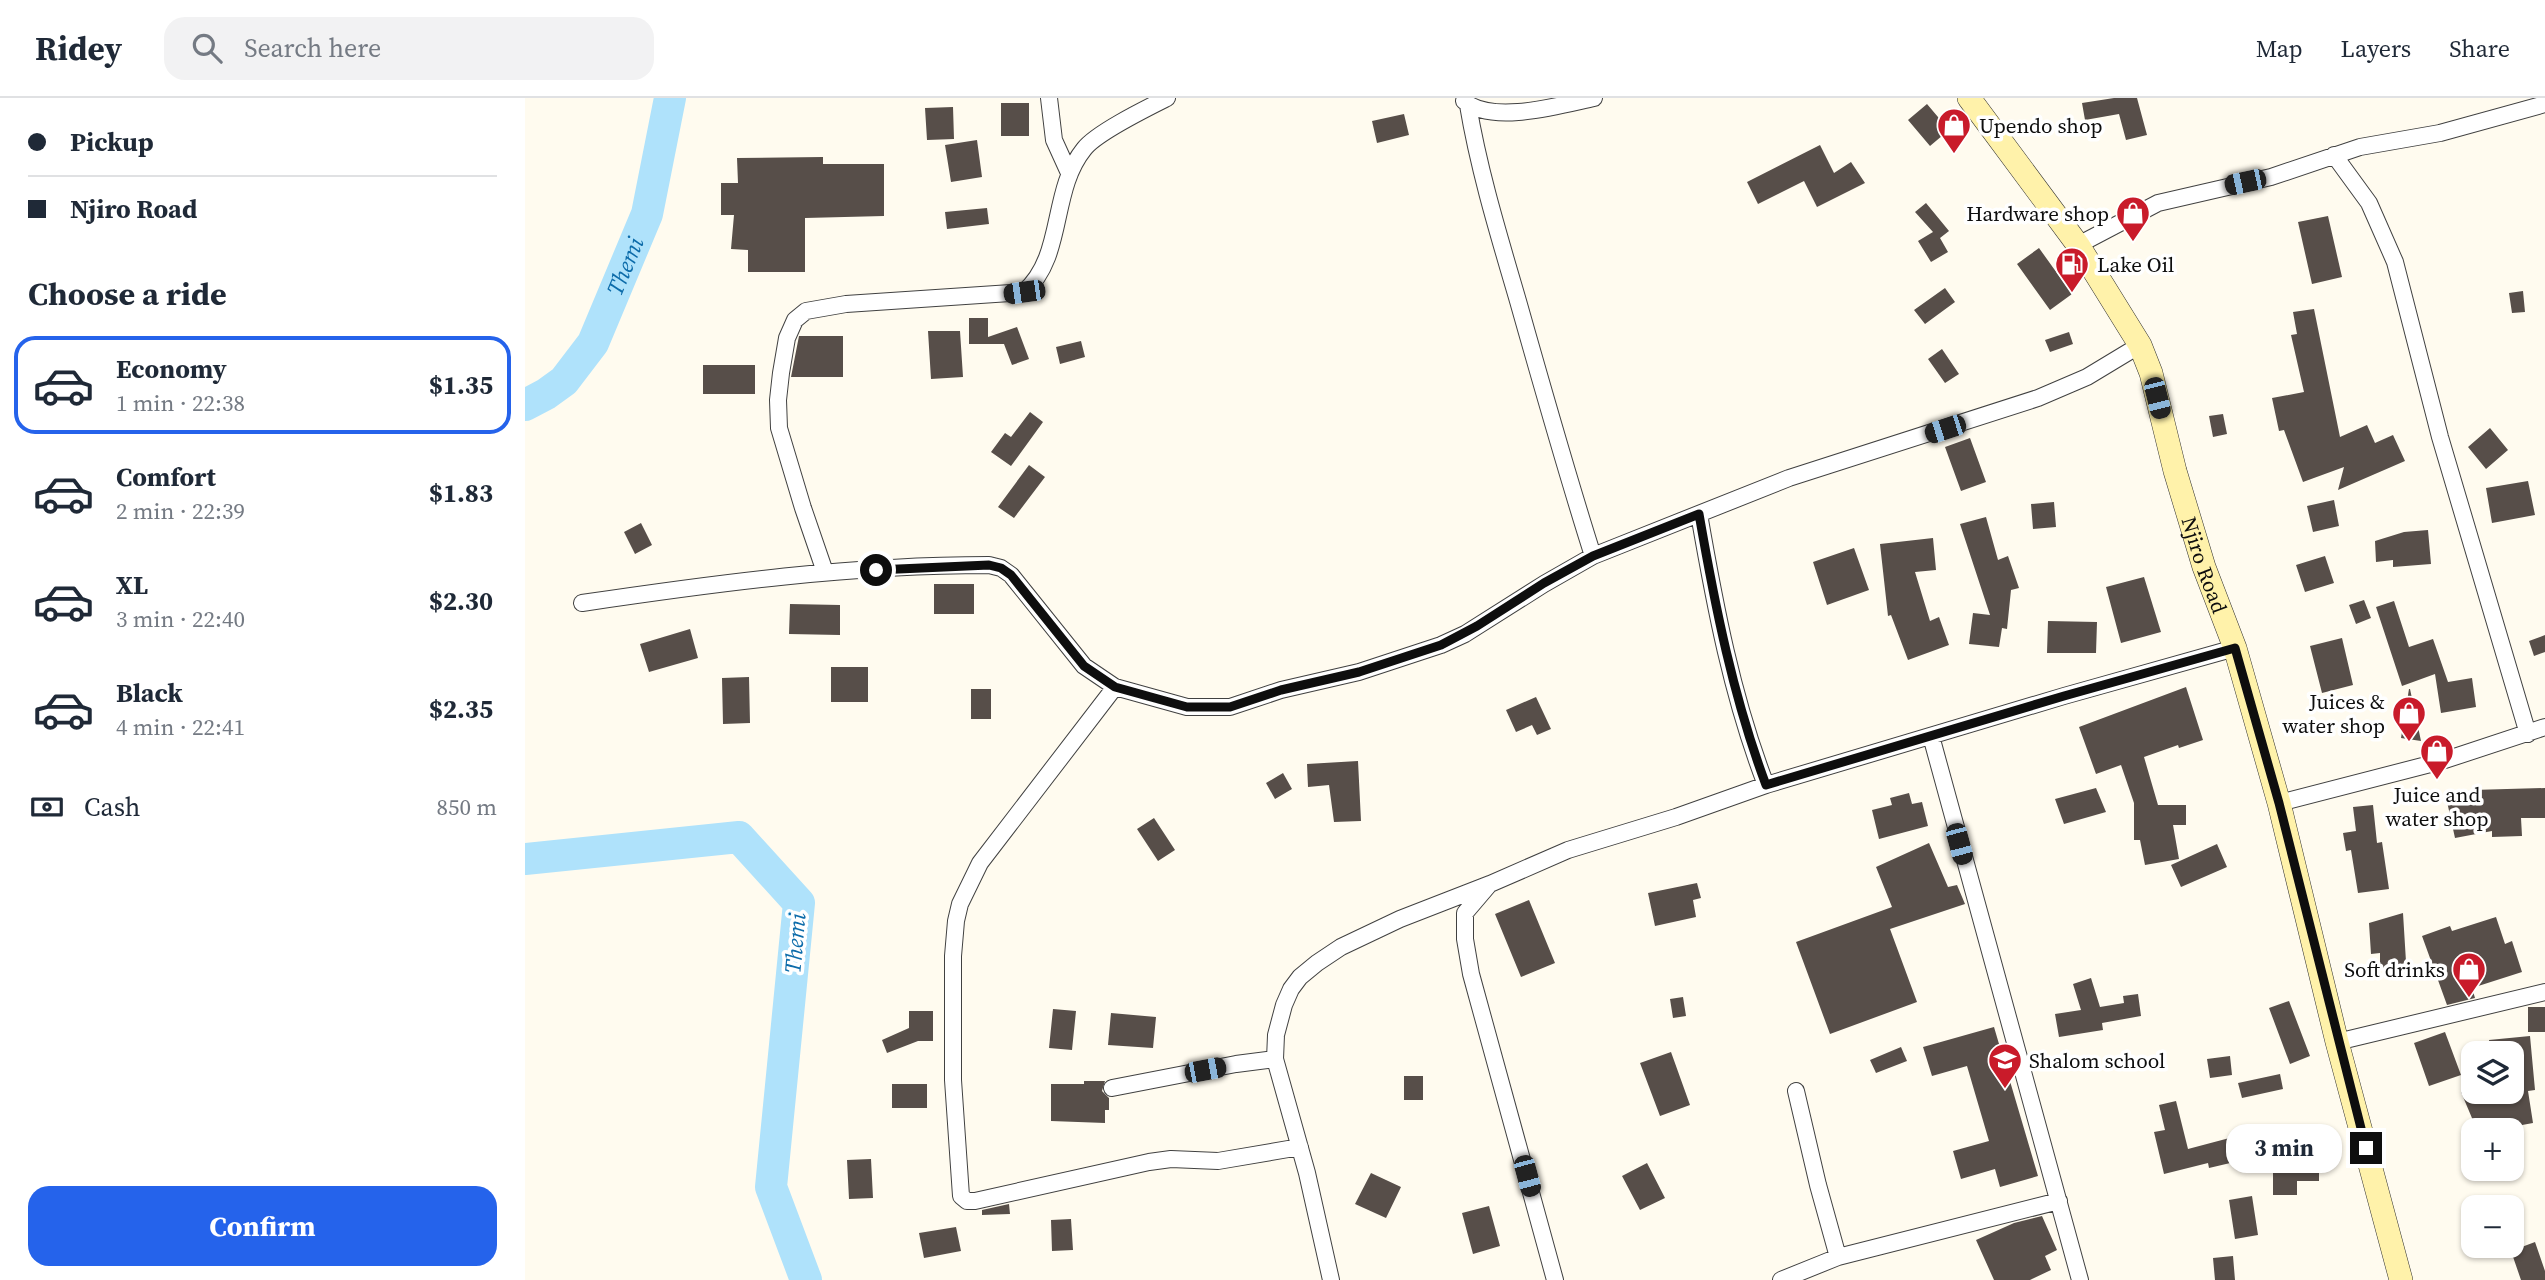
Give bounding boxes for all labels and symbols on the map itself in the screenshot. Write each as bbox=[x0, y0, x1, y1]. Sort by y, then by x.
shop icon: Upendo shop bbox=[1935, 106, 1973, 155]
place label: Upendo shop bbox=[1979, 111, 2103, 140]
car bbox=[2223, 167, 2268, 197]
shop icon: Hardware shop bbox=[2114, 194, 2152, 243]
place label: Hardware shop bbox=[1966, 199, 2109, 228]
water label: Themi bbox=[599, 232, 652, 300]
fuel station icon: Lake Oil bbox=[2053, 245, 2091, 294]
place label: Lake Oil bbox=[2097, 250, 2174, 279]
car bbox=[1002, 279, 1047, 305]
car bbox=[2142, 375, 2173, 421]
car bbox=[1922, 413, 1969, 445]
street label: Njiro Road bbox=[2175, 513, 2235, 617]
route start bbox=[860, 554, 892, 586]
place label: Juices & water shop bbox=[2282, 687, 2385, 740]
shop icon: Juices & water shop bbox=[2390, 694, 2428, 743]
shop icon: Juice and water shop bbox=[2418, 732, 2456, 781]
place label: Juice and water shop bbox=[2386, 780, 2488, 833]
car bbox=[1944, 821, 1975, 867]
water label: Themi bbox=[776, 911, 814, 975]
shop icon: Soft drinks bbox=[2450, 950, 2488, 999]
place label: Soft drinks bbox=[2344, 955, 2445, 984]
school or university icon: Shalom school bbox=[1986, 1041, 2024, 1090]
place label: Shalom school bbox=[2029, 1046, 2165, 1075]
car bbox=[1183, 1056, 1228, 1084]
callout: 3 min bbox=[2226, 1124, 2341, 1172]
route end bbox=[2350, 1132, 2382, 1164]
car bbox=[1512, 1153, 1543, 1199]

